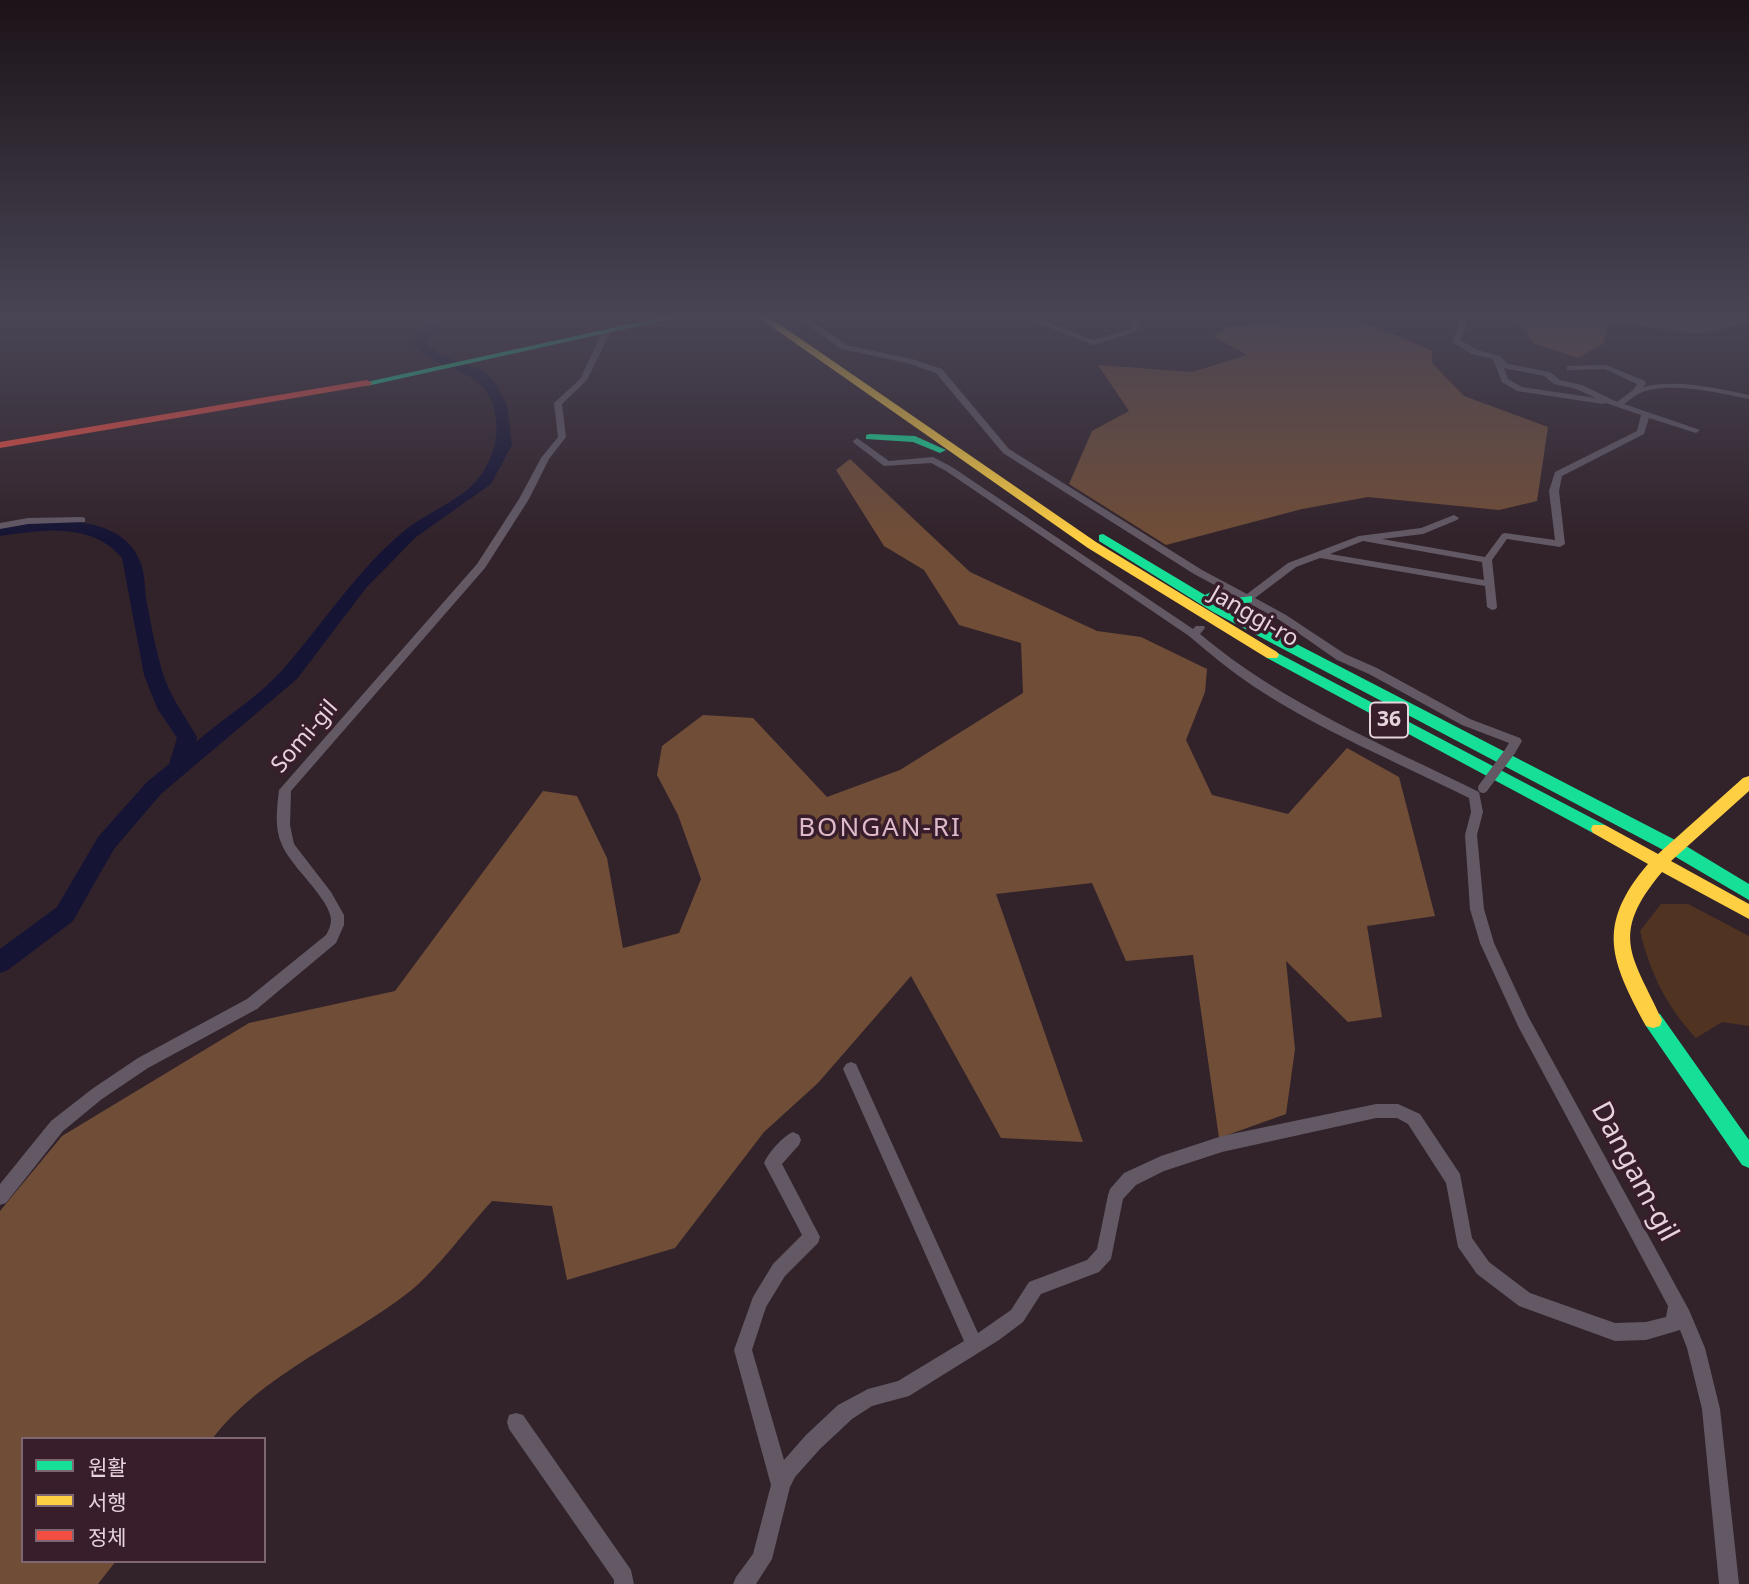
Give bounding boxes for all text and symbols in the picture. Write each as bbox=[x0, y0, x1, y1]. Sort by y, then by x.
street label: Janggi-ro bbox=[1205, 581, 1303, 653]
street label: Somi-gil bbox=[266, 695, 344, 779]
road number: 36 bbox=[1370, 702, 1408, 738]
district label: BONGAN-RI bbox=[799, 813, 961, 845]
street label: Dangam-gil bbox=[1583, 1096, 1685, 1248]
legend bbox=[21, 1437, 266, 1563]
text: 원활 bbox=[88, 1453, 127, 1481]
text: 서행 bbox=[88, 1488, 127, 1516]
text: 정체 bbox=[88, 1523, 127, 1551]

